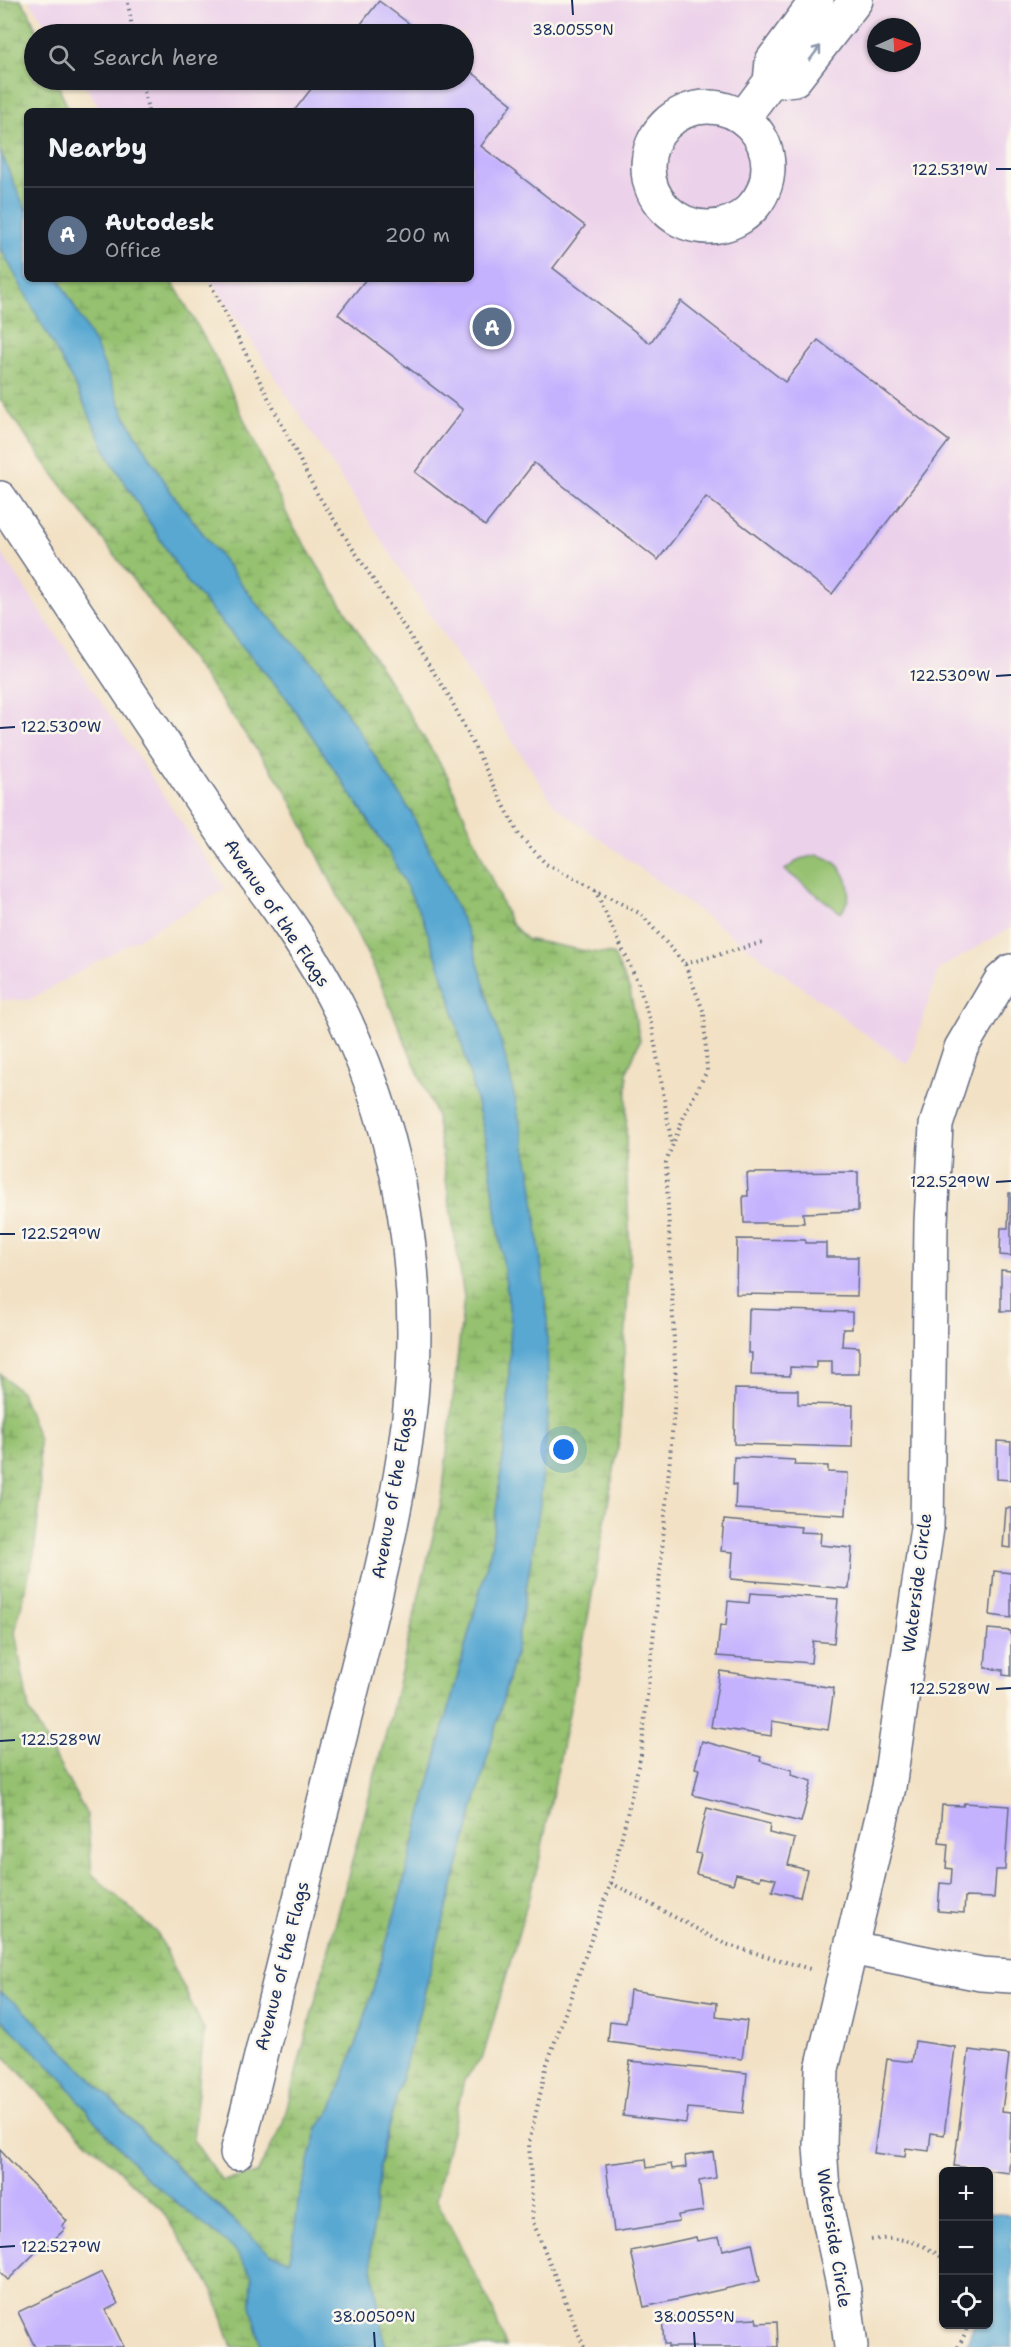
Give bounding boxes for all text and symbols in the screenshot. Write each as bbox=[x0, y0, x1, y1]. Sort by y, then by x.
north arrow bbox=[867, 18, 921, 72]
text: 38.0055°N bbox=[532, 20, 614, 40]
search box bbox=[24, 24, 474, 90]
icon: search bbox=[45, 41, 78, 74]
text: Search here bbox=[93, 43, 219, 72]
one-way arrow bbox=[808, 45, 821, 61]
text: Nearby bbox=[48, 130, 147, 165]
text: 122.531°W bbox=[912, 160, 988, 180]
text: Autodesk bbox=[105, 208, 214, 237]
text: A bbox=[60, 222, 75, 248]
text: 200 m bbox=[385, 222, 450, 248]
text: Office bbox=[105, 237, 161, 263]
pin: A bbox=[472, 304, 512, 350]
text: 122.530°W bbox=[910, 666, 990, 686]
text: 122.530°W bbox=[21, 717, 101, 737]
street label: Avenue of the Flags bbox=[218, 834, 336, 992]
text: 122.529°W bbox=[910, 1172, 990, 1192]
text: 122.529°W bbox=[21, 1224, 101, 1244]
street label: Avenue of the Flags bbox=[366, 1405, 420, 1581]
your location bbox=[549, 1435, 578, 1464]
street label: Waterside Circle bbox=[897, 1512, 937, 1654]
text: 122.528°W bbox=[910, 1679, 990, 1699]
text: 122.528°W bbox=[21, 1730, 101, 1750]
street label: Avenue of the Flags bbox=[249, 1879, 315, 2053]
street label: Waterside Circle bbox=[811, 2167, 857, 2309]
map controls bbox=[939, 2167, 993, 2329]
button: + bbox=[939, 2167, 993, 2221]
button: − bbox=[939, 2221, 993, 2275]
text: 122.527°W bbox=[21, 2237, 101, 2257]
button: locate bbox=[939, 2275, 993, 2329]
text: 38.0050°N bbox=[333, 2307, 415, 2327]
text: 38.0055°N bbox=[653, 2307, 735, 2327]

